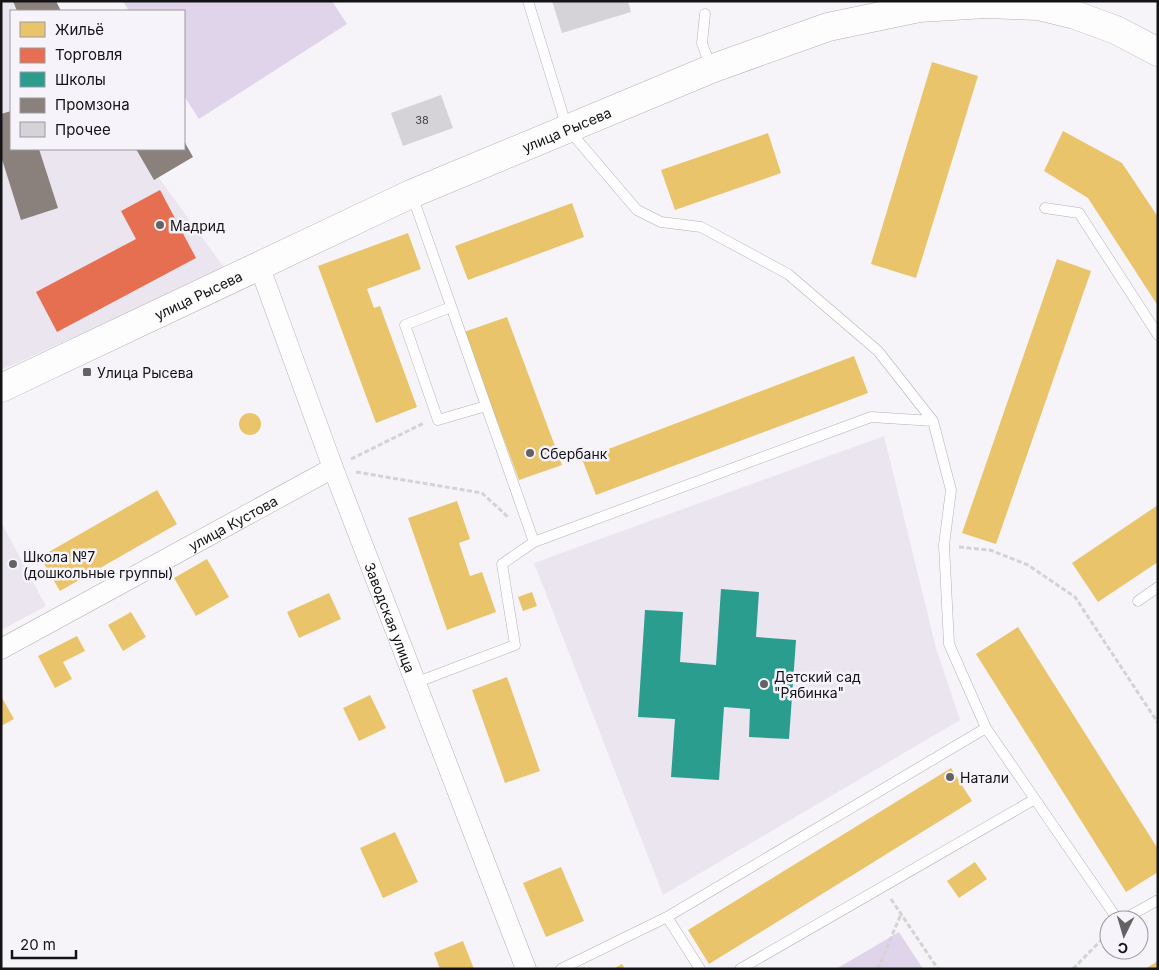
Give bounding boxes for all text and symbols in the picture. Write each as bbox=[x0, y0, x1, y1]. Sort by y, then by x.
legend bbox=[10, 10, 185, 150]
text: Жильё bbox=[55, 20, 104, 39]
text: Торговля bbox=[55, 45, 122, 64]
text: Школы bbox=[55, 70, 106, 89]
text: Промзона bbox=[55, 95, 130, 114]
street label: улица Рысева bbox=[519, 103, 614, 155]
house number: 38 bbox=[415, 113, 429, 127]
text: Прочее bbox=[55, 120, 111, 139]
place label: Мадрид bbox=[170, 217, 225, 234]
marker: Мадрид bbox=[154, 219, 166, 231]
street label: улица Рысева bbox=[151, 267, 245, 323]
place label: Улица Рысева bbox=[97, 364, 193, 381]
marker: Улица Рысева bbox=[81, 366, 93, 378]
place label: Сбербанк bbox=[540, 445, 608, 462]
marker: Сбербанк bbox=[524, 447, 536, 459]
street label: улица Кустова bbox=[185, 492, 280, 554]
place label: Школа №7 (дошкольные группы) bbox=[23, 548, 173, 581]
marker: Школа №7 (дошкольные группы) bbox=[7, 558, 19, 570]
street label: Заводская улица bbox=[362, 560, 419, 675]
place label: Детский сад "Рябинка" bbox=[774, 668, 861, 701]
marker: Детский сад "Рябинка" bbox=[758, 678, 770, 690]
place label: Натали bbox=[960, 769, 1009, 786]
marker: Натали bbox=[944, 771, 956, 783]
north arrow bbox=[1099, 910, 1149, 960]
scale bar bbox=[12, 928, 76, 960]
text: 20 m bbox=[20, 935, 56, 954]
text: С bbox=[1117, 940, 1129, 957]

